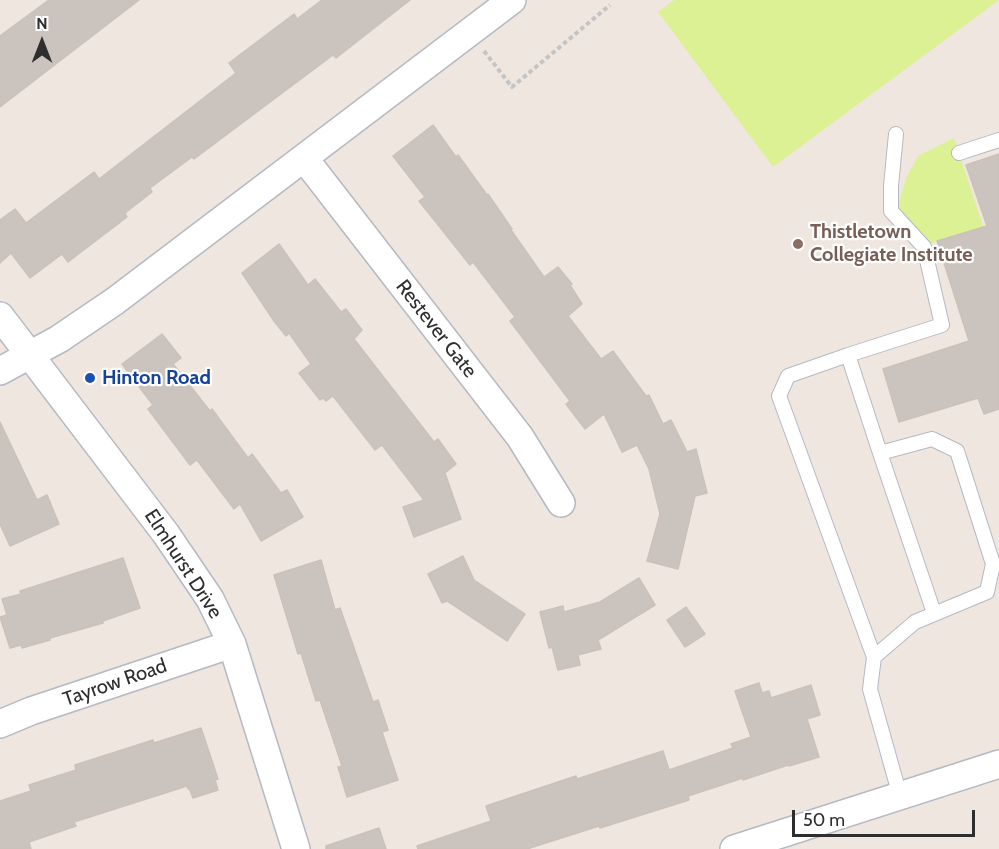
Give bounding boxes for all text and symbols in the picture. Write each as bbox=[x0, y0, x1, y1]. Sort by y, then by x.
north arrow bbox=[12, 12, 72, 72]
text: N bbox=[36, 14, 48, 33]
place label: Thistletown Collegiate Institute bbox=[810, 220, 973, 267]
marker: Thistletown Collegiate Institute bbox=[791, 237, 805, 251]
street label: Restever Gate bbox=[390, 275, 482, 383]
place label: Hinton Road bbox=[102, 366, 211, 390]
marker: Hinton Road bbox=[83, 371, 97, 385]
street label: Elmhurst Drive bbox=[139, 505, 227, 623]
street label: Tayrow Road bbox=[60, 654, 170, 712]
scale bar bbox=[795, 798, 978, 836]
text: 50 m bbox=[803, 809, 845, 831]

